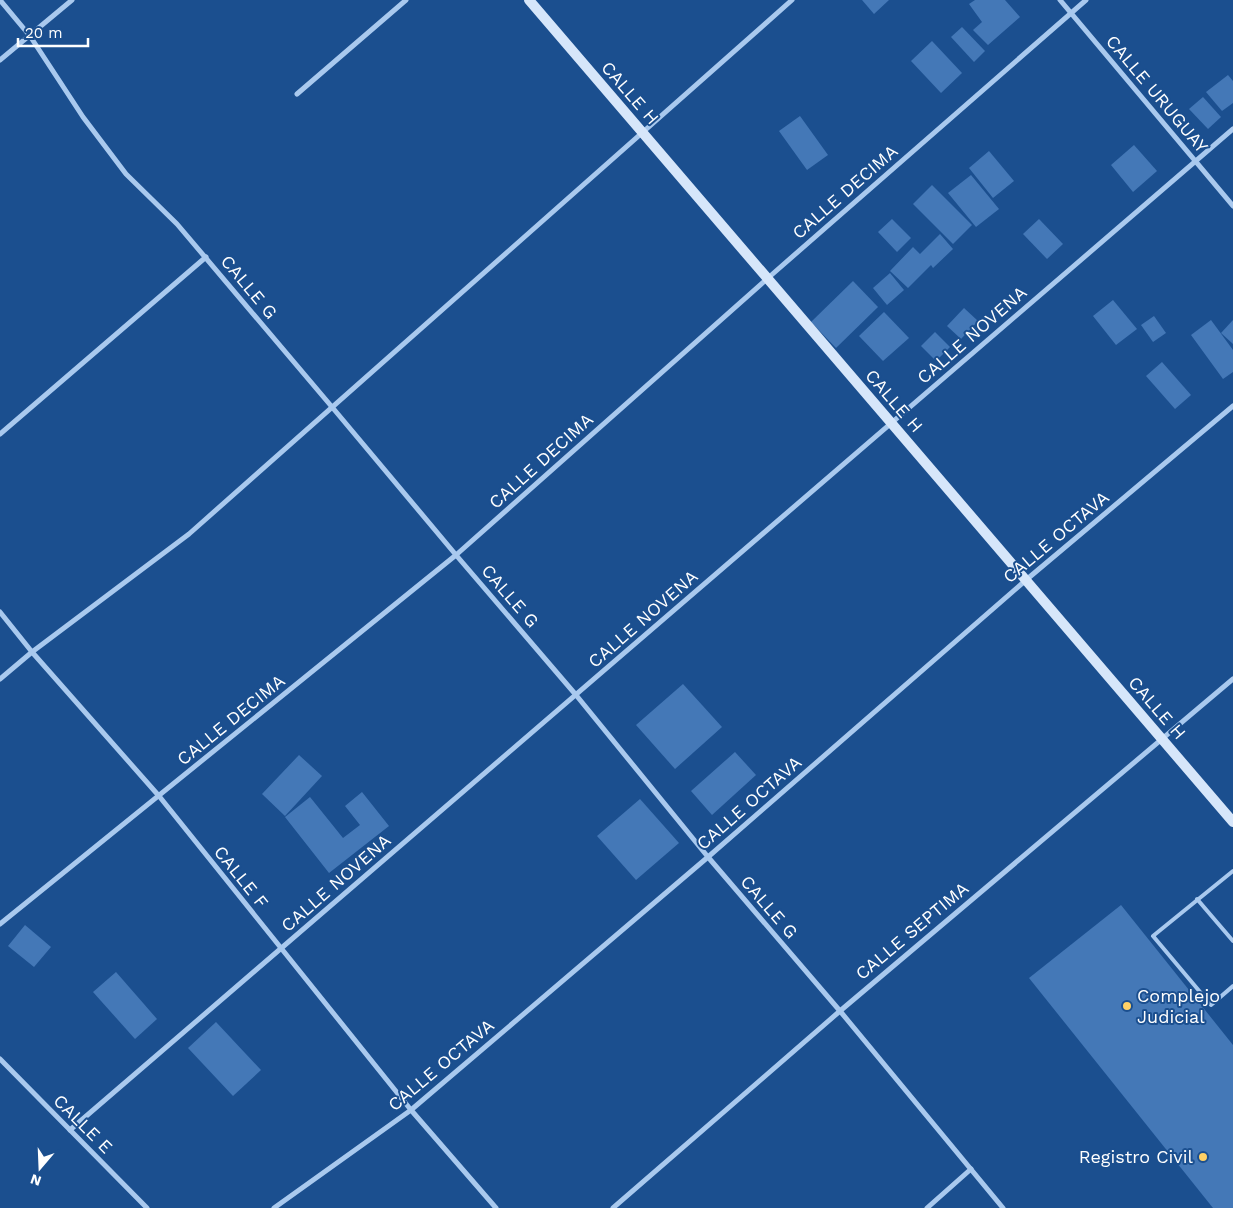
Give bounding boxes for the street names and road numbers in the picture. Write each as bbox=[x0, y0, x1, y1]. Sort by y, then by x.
street label: CALLE URUGUAY bbox=[1102, 31, 1213, 157]
street label: CALLE H bbox=[597, 57, 663, 128]
street label: CALLE DECIMA bbox=[788, 140, 902, 243]
street label: CALLE G bbox=[217, 251, 282, 323]
street label: CALLE NOVENA bbox=[913, 281, 1031, 388]
street label: CALLE H bbox=[861, 365, 927, 436]
street label: CALLE DECIMA bbox=[484, 408, 597, 513]
street label: CALLE OCTAVA bbox=[998, 486, 1113, 587]
street label: CALLE G bbox=[477, 560, 543, 631]
street label: CALLE NOVENA bbox=[584, 565, 702, 672]
street label: CALLE DECIMA bbox=[173, 670, 289, 769]
street label: CALLE H bbox=[1124, 672, 1190, 743]
street label: CALLE OCTAVA bbox=[692, 751, 805, 854]
street label: CALLE NOVENA bbox=[277, 829, 395, 936]
street label: CALLE F bbox=[210, 841, 273, 912]
street label: CALLE G bbox=[736, 871, 802, 942]
street label: CALLE SEPTIMA bbox=[851, 877, 972, 984]
street label: CALLE OCTAVA bbox=[383, 1014, 498, 1115]
street label: CALLE E bbox=[49, 1090, 117, 1158]

